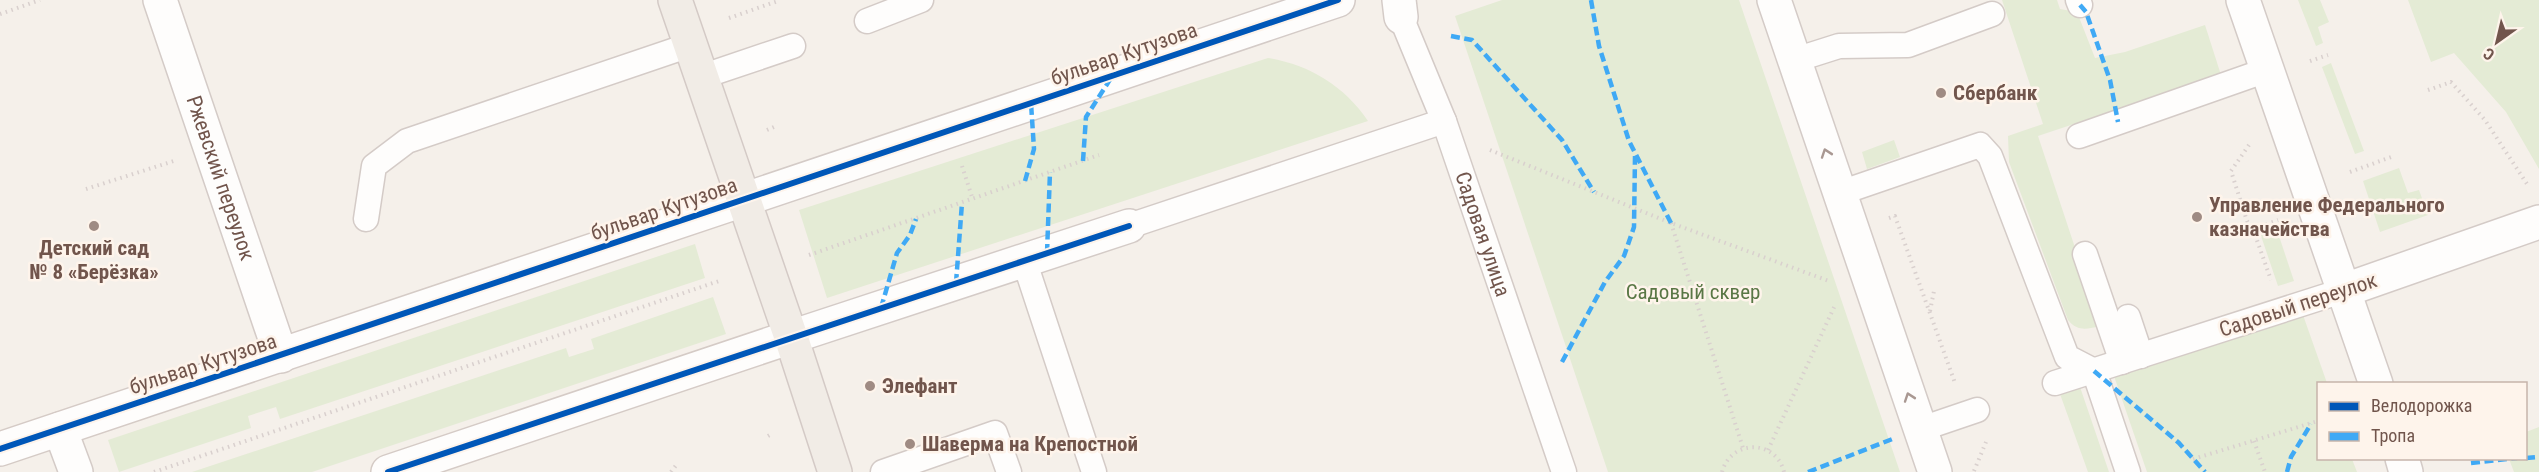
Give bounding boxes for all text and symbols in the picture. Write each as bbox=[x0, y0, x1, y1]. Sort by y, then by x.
north arrow bbox=[2467, 12, 2527, 72]
street label: бульвар Кутузова bbox=[1048, 18, 1200, 90]
text: С bbox=[2480, 44, 2498, 64]
place label: Сбербанк bbox=[1953, 81, 2038, 105]
marker: Сбербанк bbox=[1934, 86, 1948, 100]
street label: Ржевский переулок bbox=[181, 93, 260, 263]
one-way arrow bbox=[1821, 148, 1833, 159]
street label: Садовая улица bbox=[1450, 169, 1515, 300]
street label: бульвар Кутузова bbox=[588, 173, 740, 245]
place label: Управление Федерального казначейства bbox=[2209, 193, 2445, 241]
marker: Управление Федерального казначейства bbox=[2190, 210, 2204, 224]
marker: Детский сад № 8 «Берёзка» bbox=[87, 219, 101, 233]
place label: Детский сад № 8 «Берёзка» bbox=[29, 236, 159, 284]
street label: Садовый переулок bbox=[2216, 268, 2380, 342]
park label: Садовый сквер bbox=[1626, 280, 1760, 304]
street label: бульвар Кутузова bbox=[126, 329, 280, 399]
place label: Элефант bbox=[882, 374, 958, 398]
marker: Элефант bbox=[863, 379, 877, 393]
legend bbox=[2317, 382, 2527, 460]
one-way arrow bbox=[1904, 392, 1917, 403]
text: Велодорожка bbox=[2371, 395, 2472, 416]
text: Тропа bbox=[2371, 425, 2415, 446]
place label: Шаверма на Крепостной bbox=[922, 432, 1138, 456]
marker: Шаверма на Крепостной bbox=[903, 437, 917, 451]

